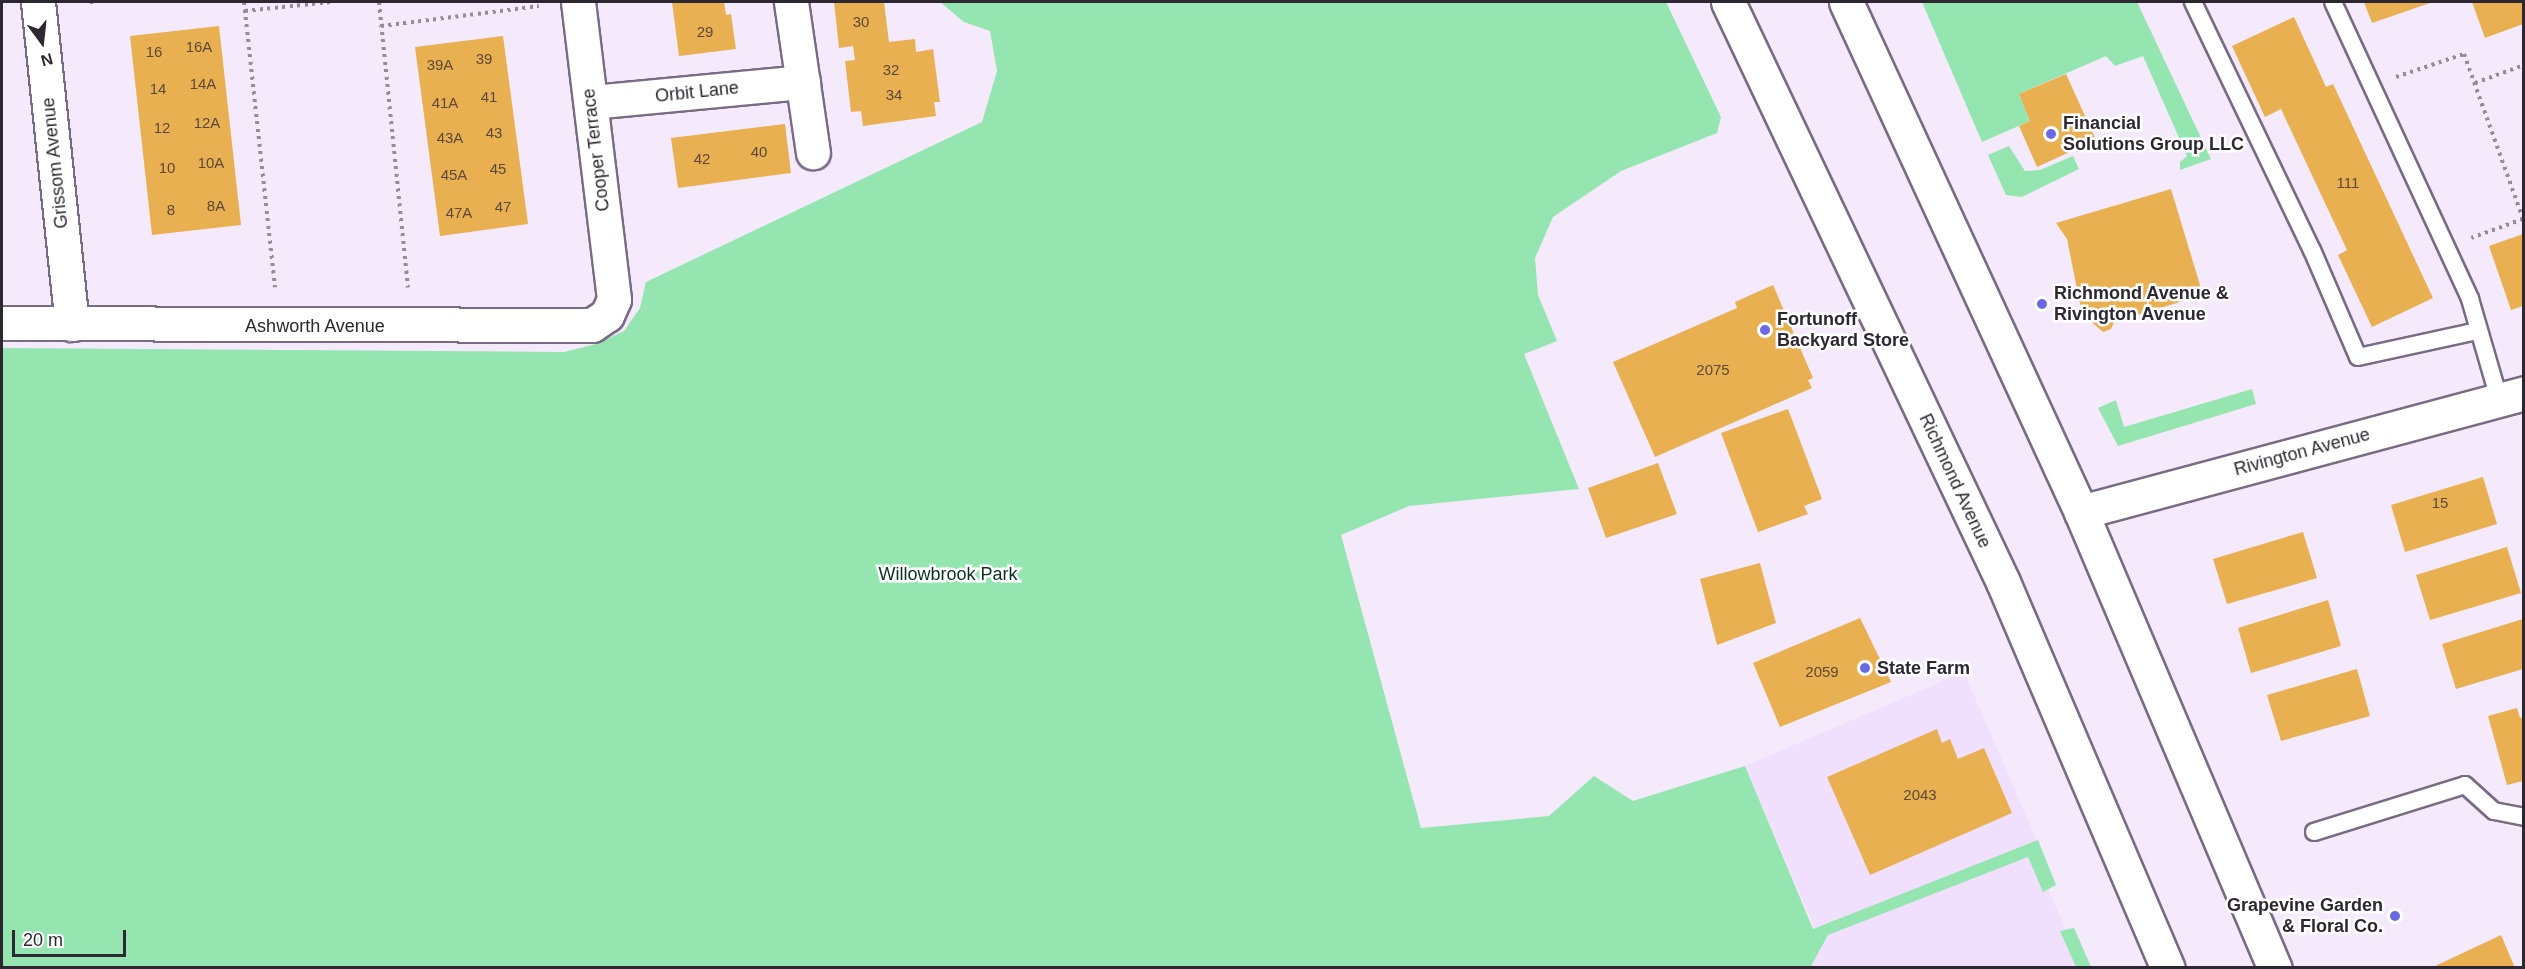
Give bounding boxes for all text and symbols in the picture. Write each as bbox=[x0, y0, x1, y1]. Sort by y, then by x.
north arrow bbox=[12, 12, 72, 72]
house number: 30 bbox=[853, 13, 869, 31]
house number: 29 bbox=[697, 23, 713, 41]
house number: 16A bbox=[186, 38, 212, 56]
house number: 16 bbox=[146, 43, 162, 61]
text: N bbox=[39, 50, 55, 70]
house number: 39 bbox=[476, 50, 492, 68]
house number: 39A bbox=[427, 56, 453, 74]
house number: 32 bbox=[883, 61, 899, 79]
house number: 14A bbox=[190, 75, 216, 93]
street label: Orbit Lane bbox=[654, 77, 740, 107]
house number: 14 bbox=[150, 80, 166, 98]
house number: 34 bbox=[886, 86, 902, 104]
street label: Cooper Terrace bbox=[578, 87, 614, 213]
house number: 41 bbox=[481, 88, 497, 106]
house number: 41A bbox=[432, 94, 458, 112]
street label: Grissom Avenue bbox=[37, 96, 73, 230]
place label: Financial Solutions Group LLC bbox=[2063, 113, 2244, 156]
house number: 12A bbox=[194, 114, 220, 132]
house number: 12 bbox=[154, 119, 170, 137]
house number: 43 bbox=[486, 124, 502, 142]
marker: Financial Solutions Group LLC bbox=[2044, 127, 2058, 141]
house number: 43A bbox=[437, 129, 463, 147]
house number: 40 bbox=[751, 143, 767, 161]
house number: 42 bbox=[694, 150, 710, 168]
house number: 10A bbox=[198, 154, 224, 172]
house number: 10 bbox=[159, 159, 175, 177]
house number: 45 bbox=[490, 160, 506, 178]
house number: 45A bbox=[441, 166, 467, 184]
house number: 111 bbox=[2337, 174, 2359, 192]
house number: 8A bbox=[207, 197, 225, 215]
house number: 47 bbox=[495, 198, 511, 216]
house number: 8 bbox=[167, 201, 175, 219]
house number: 47A bbox=[446, 204, 472, 222]
place label: Richmond Avenue & Rivington Avenue bbox=[2054, 283, 2229, 326]
marker: Richmond Avenue & Rivington Avenue bbox=[2035, 297, 2049, 311]
place label: Fortunoff Backyard Store bbox=[1777, 309, 1909, 352]
street label: Ashworth Avenue bbox=[245, 315, 385, 337]
marker: Fortunoff Backyard Store bbox=[1758, 323, 1772, 337]
house number: 2075 bbox=[1696, 361, 1730, 379]
street label: Richmond Avenue bbox=[1914, 410, 1996, 552]
street label: Rivington Avenue bbox=[2231, 423, 2373, 481]
house number: 15 bbox=[2432, 494, 2448, 512]
park label: Willowbrook Park bbox=[878, 563, 1018, 585]
place label: State Farm bbox=[1877, 657, 1970, 679]
marker: State Farm bbox=[1858, 661, 1872, 675]
house number: 2059 bbox=[1805, 663, 1839, 681]
house number: 2043 bbox=[1903, 786, 1937, 804]
place label: Grapevine Garden & Floral Co. bbox=[2227, 895, 2383, 938]
marker: Grapevine Garden & Floral Co. bbox=[2388, 909, 2402, 923]
scale bar bbox=[15, 918, 129, 956]
text: 20 m bbox=[23, 930, 63, 950]

